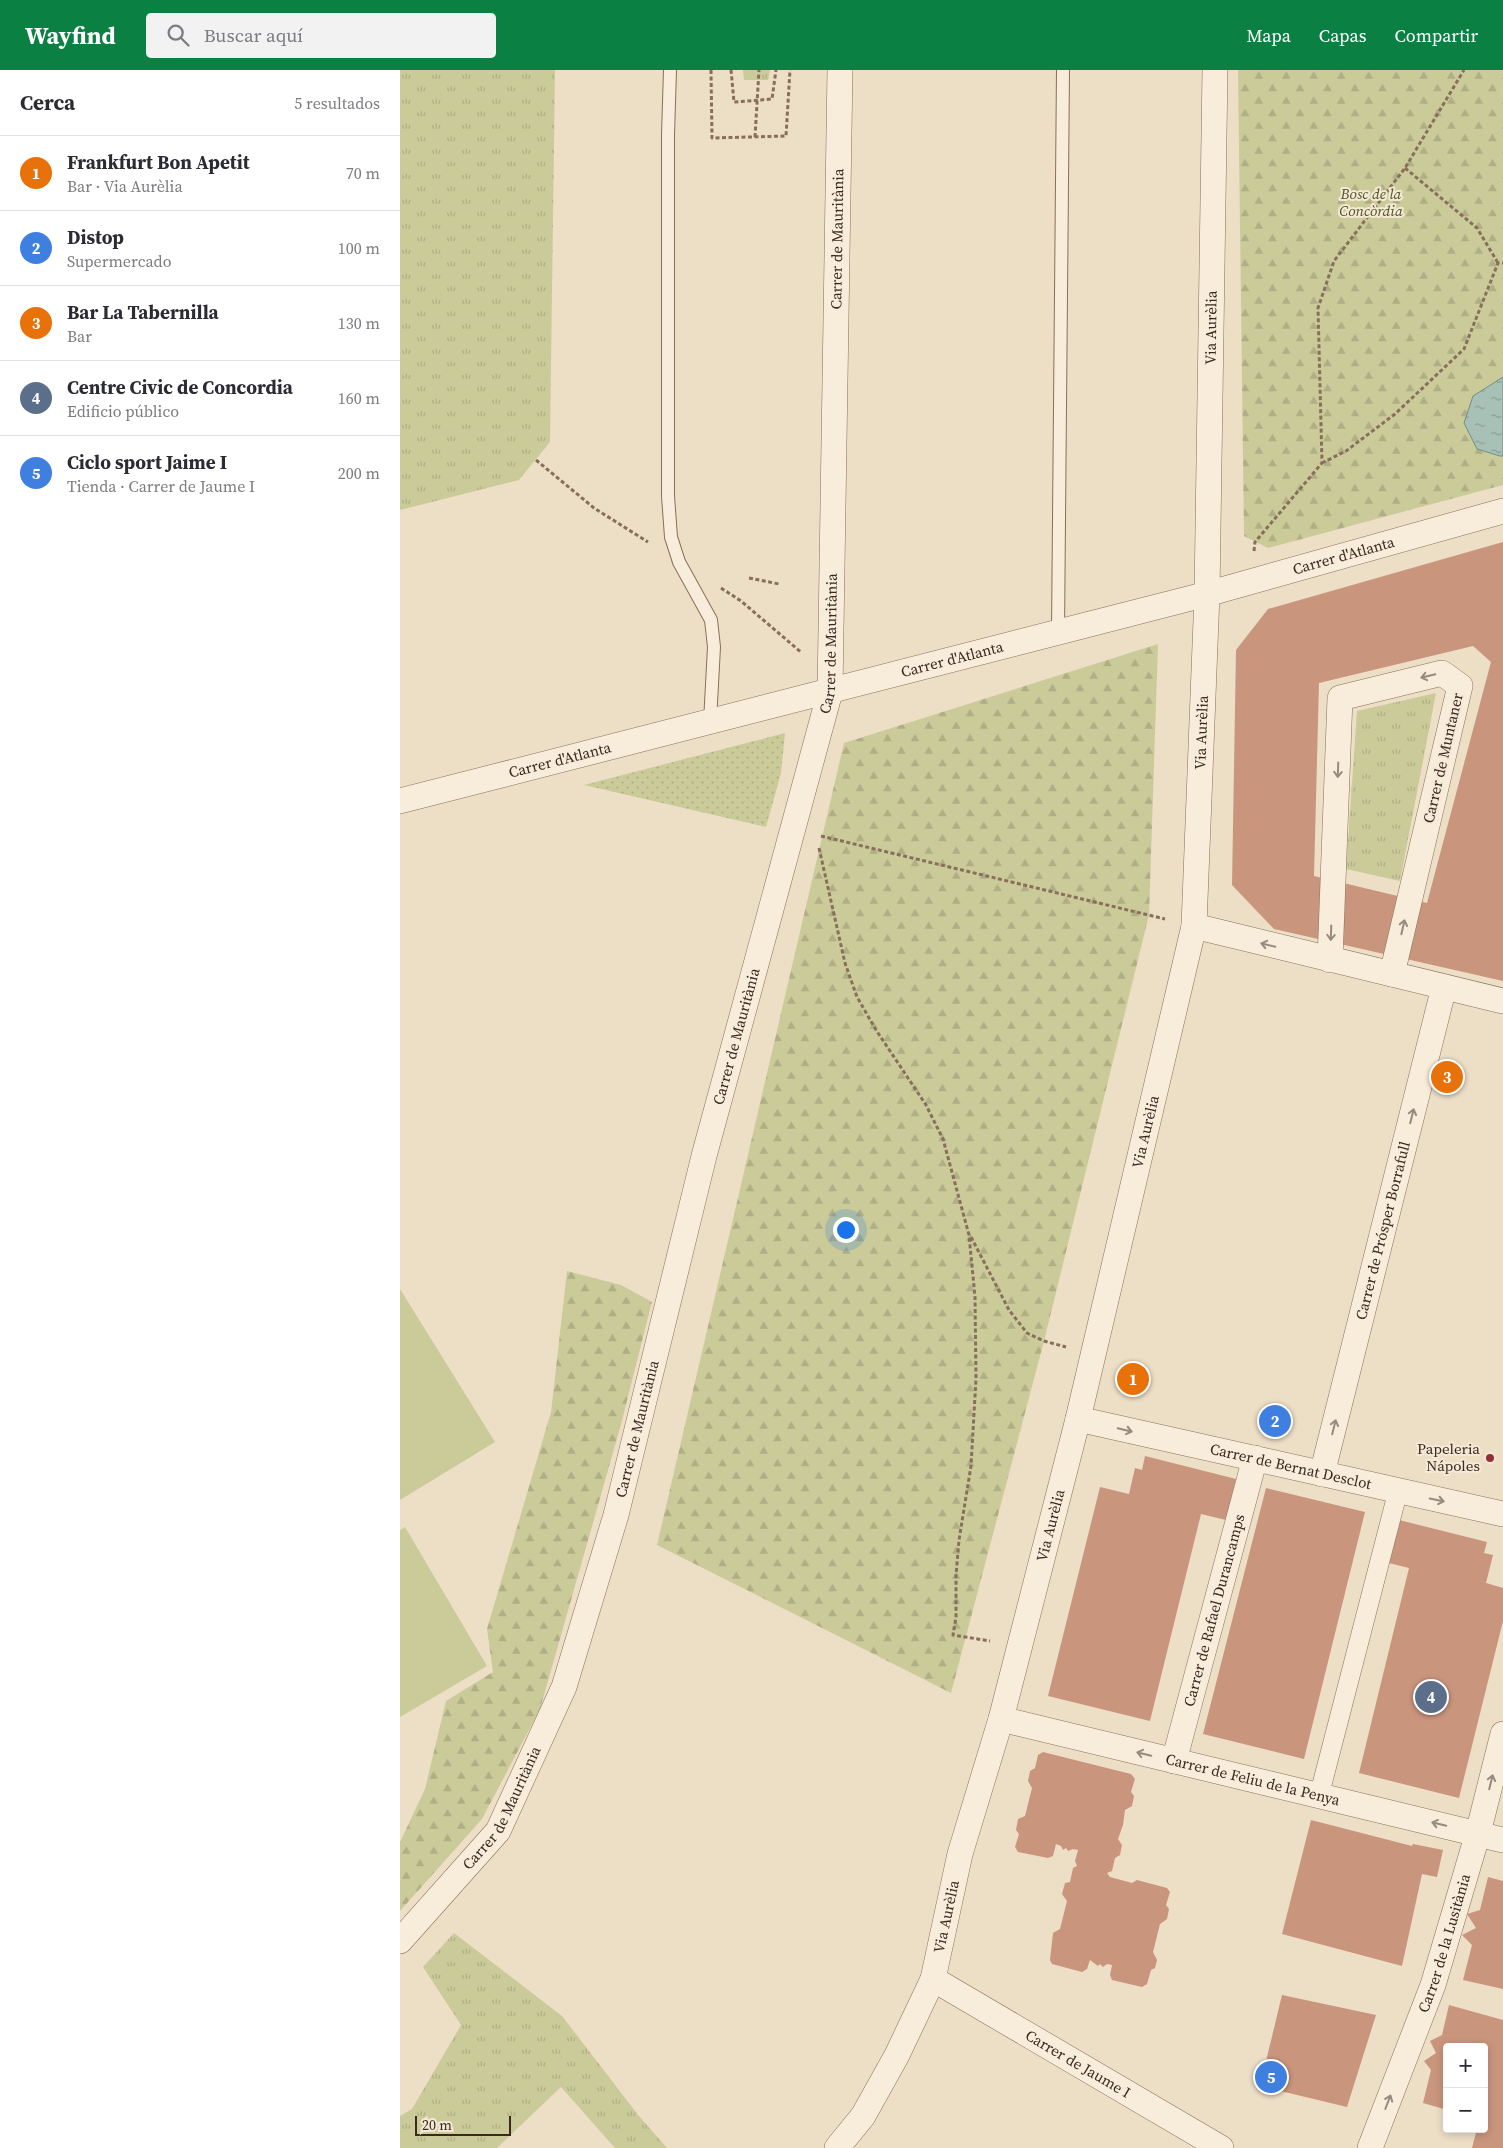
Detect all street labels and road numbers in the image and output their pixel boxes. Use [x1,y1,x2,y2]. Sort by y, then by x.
street label: Carrer de Mauritània [825,168,848,310]
street label: Via Aurèlia [1200,290,1222,365]
street label: Carrer d'Atlanta [1290,531,1397,579]
street label: Carrer de Mauritània [814,573,842,716]
street label: Carrer d'Atlanta [899,636,1006,682]
street label: Carrer de Muntaner [1417,690,1468,825]
street label: Via Aurèlia [1189,695,1213,770]
street label: Carrer d'Atlanta [506,736,613,783]
street label: Carrer de Mauritània [707,965,765,1107]
street label: Via Aurèlia [1126,1093,1164,1170]
street label: Carrer de Prósper Borrafull [1350,1138,1415,1322]
street label: Carrer de Mauritània [610,1358,664,1500]
street label: Carrer de Bernat Desclot [1208,1438,1374,1494]
street label: Via Aurèlia [1031,1486,1070,1564]
street label: Carrer de Rafael Durancamps [1178,1512,1250,1709]
street label: Carrer de Mauritània [457,1742,546,1874]
street label: Carrer de Feliu de la Penya [1164,1748,1343,1810]
street label: Carrer de la Lusitània [1412,1871,1475,2016]
street label: Via Aurèlia [928,1878,964,1955]
street label: Carrer de Jaume I [1022,2025,1135,2103]

